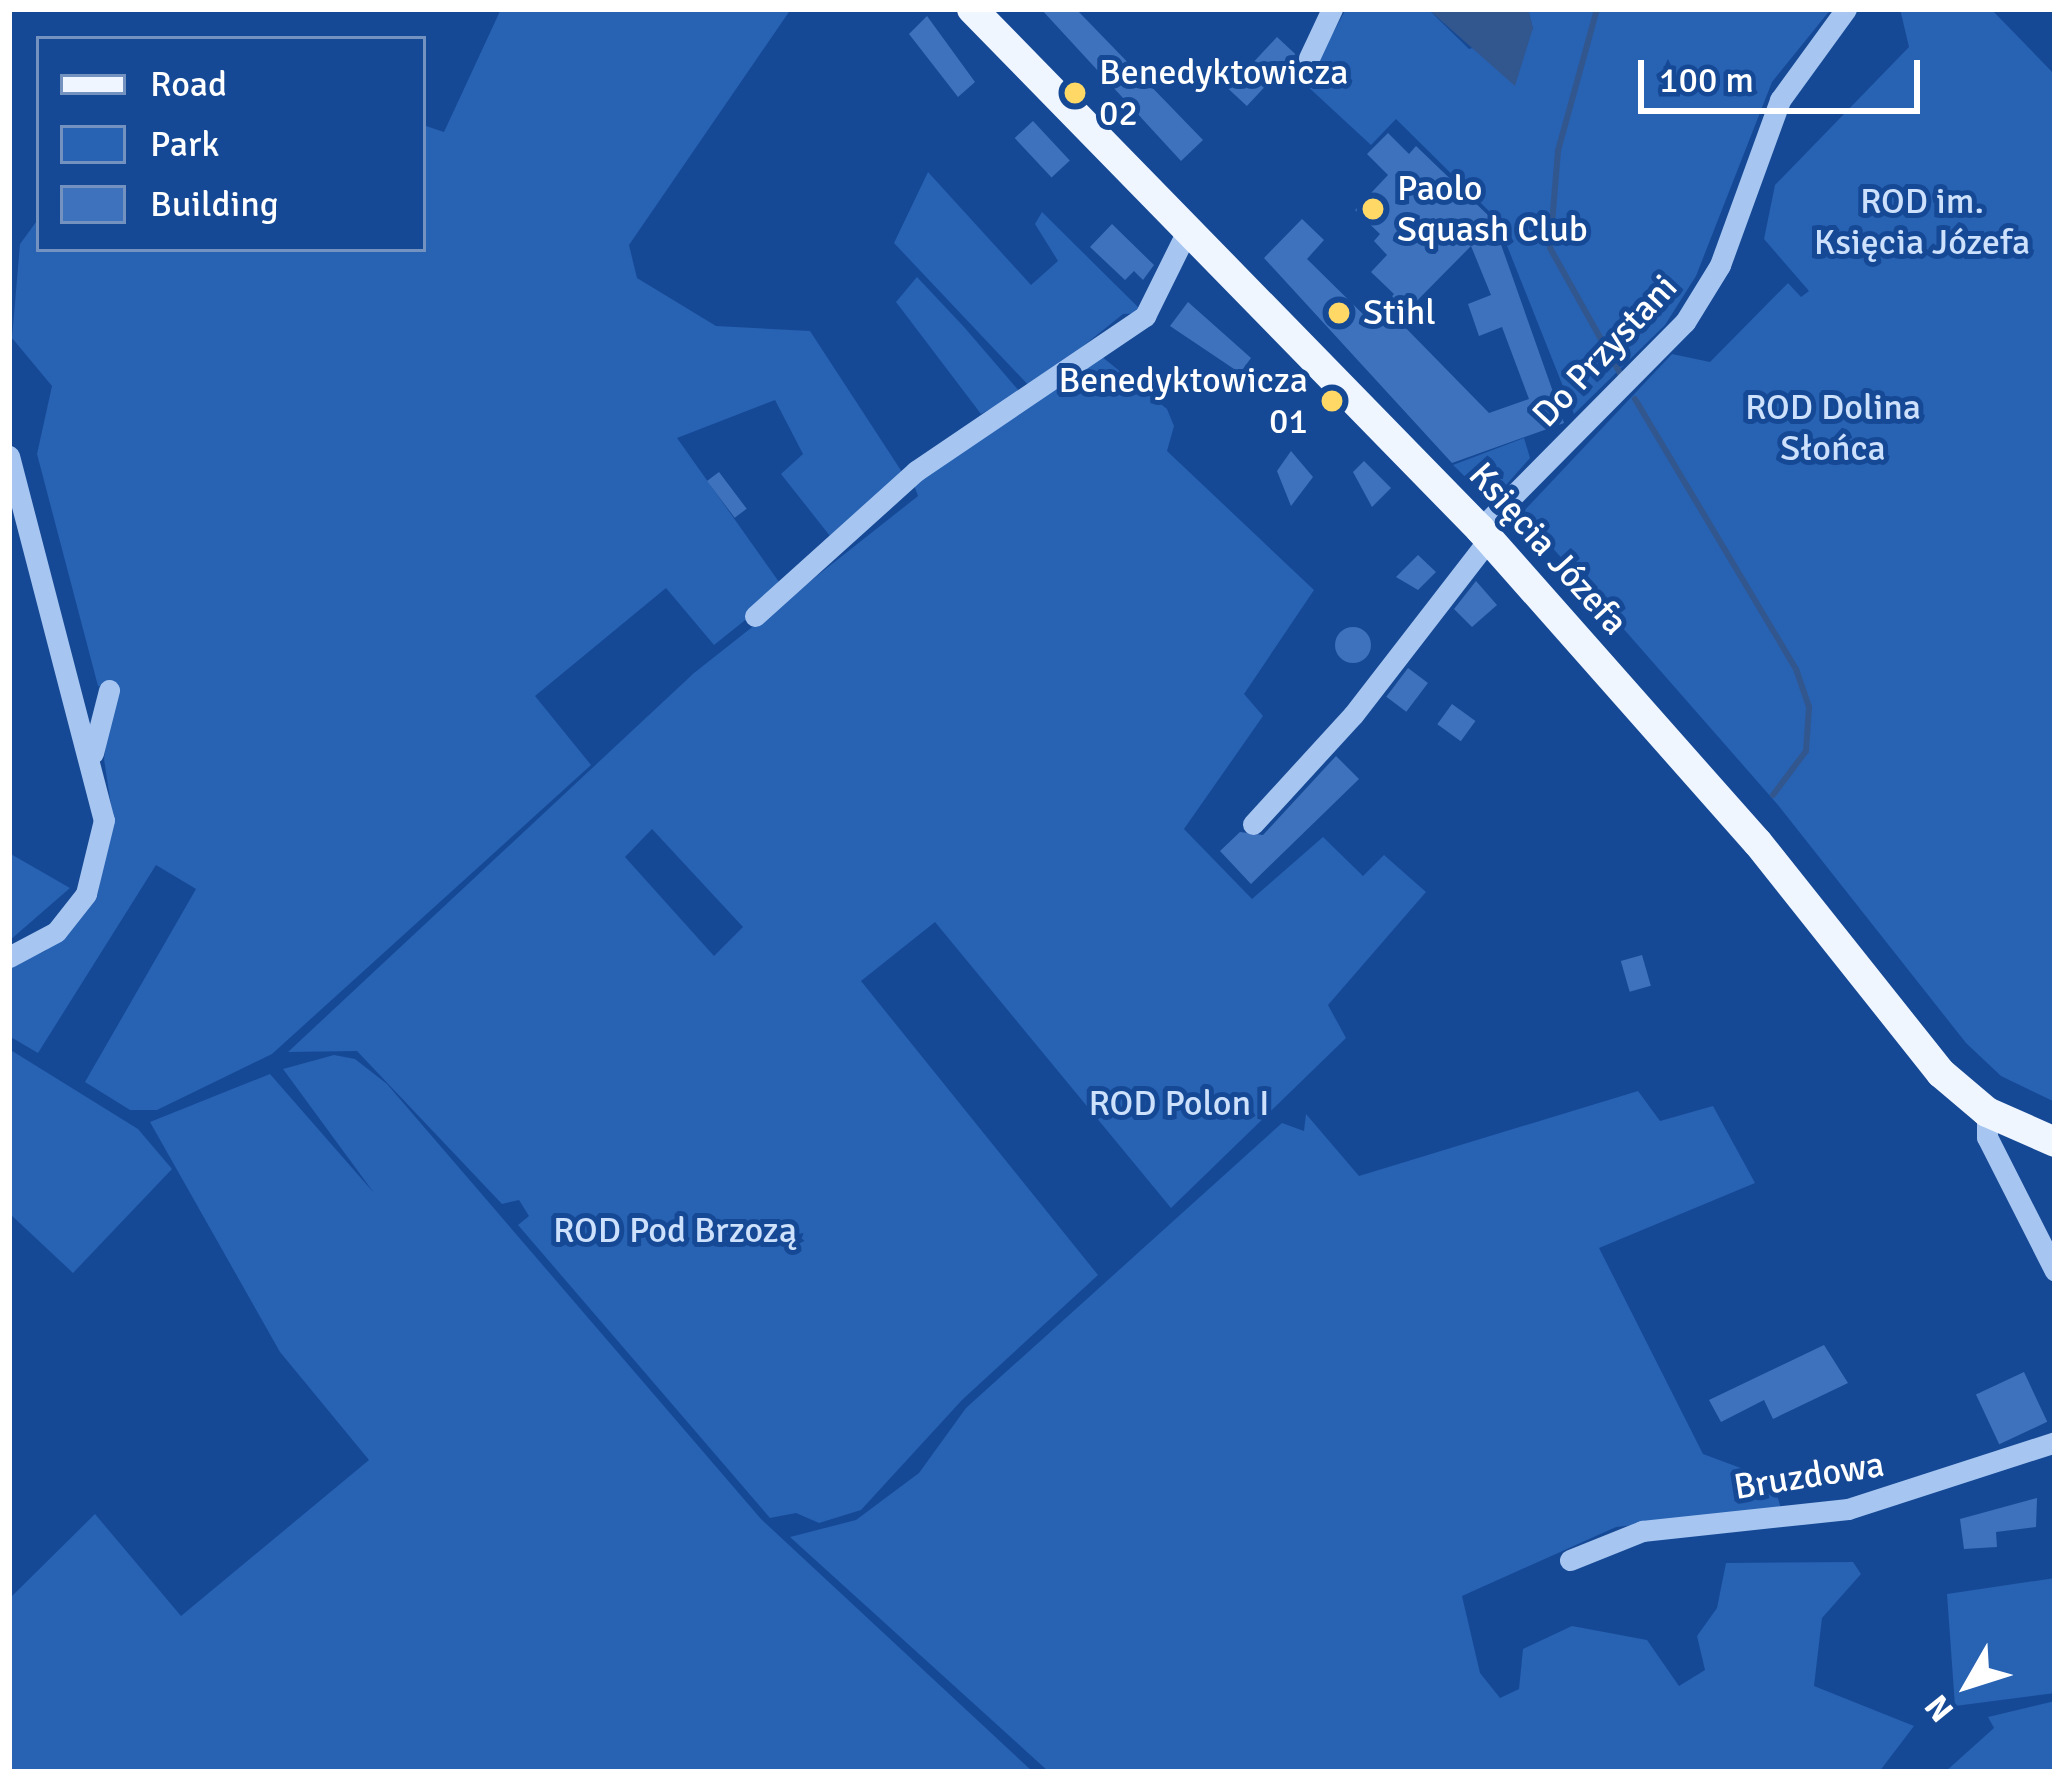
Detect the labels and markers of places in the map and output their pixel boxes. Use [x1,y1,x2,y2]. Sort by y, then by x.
place label: Benedyktowicza 02 [1099,50,1349,135]
marker: Benedyktowicza 02 [1062,80,1088,106]
place label: Paolo Squash Club [1397,166,1588,251]
marker: Paolo Squash Club [1360,196,1386,222]
place label: Stihl [1363,291,1436,335]
marker: Stihl [1326,300,1352,326]
place label: Benedyktowicza 01 [1058,358,1308,443]
marker: Benedyktowicza 01 [1319,388,1345,414]

